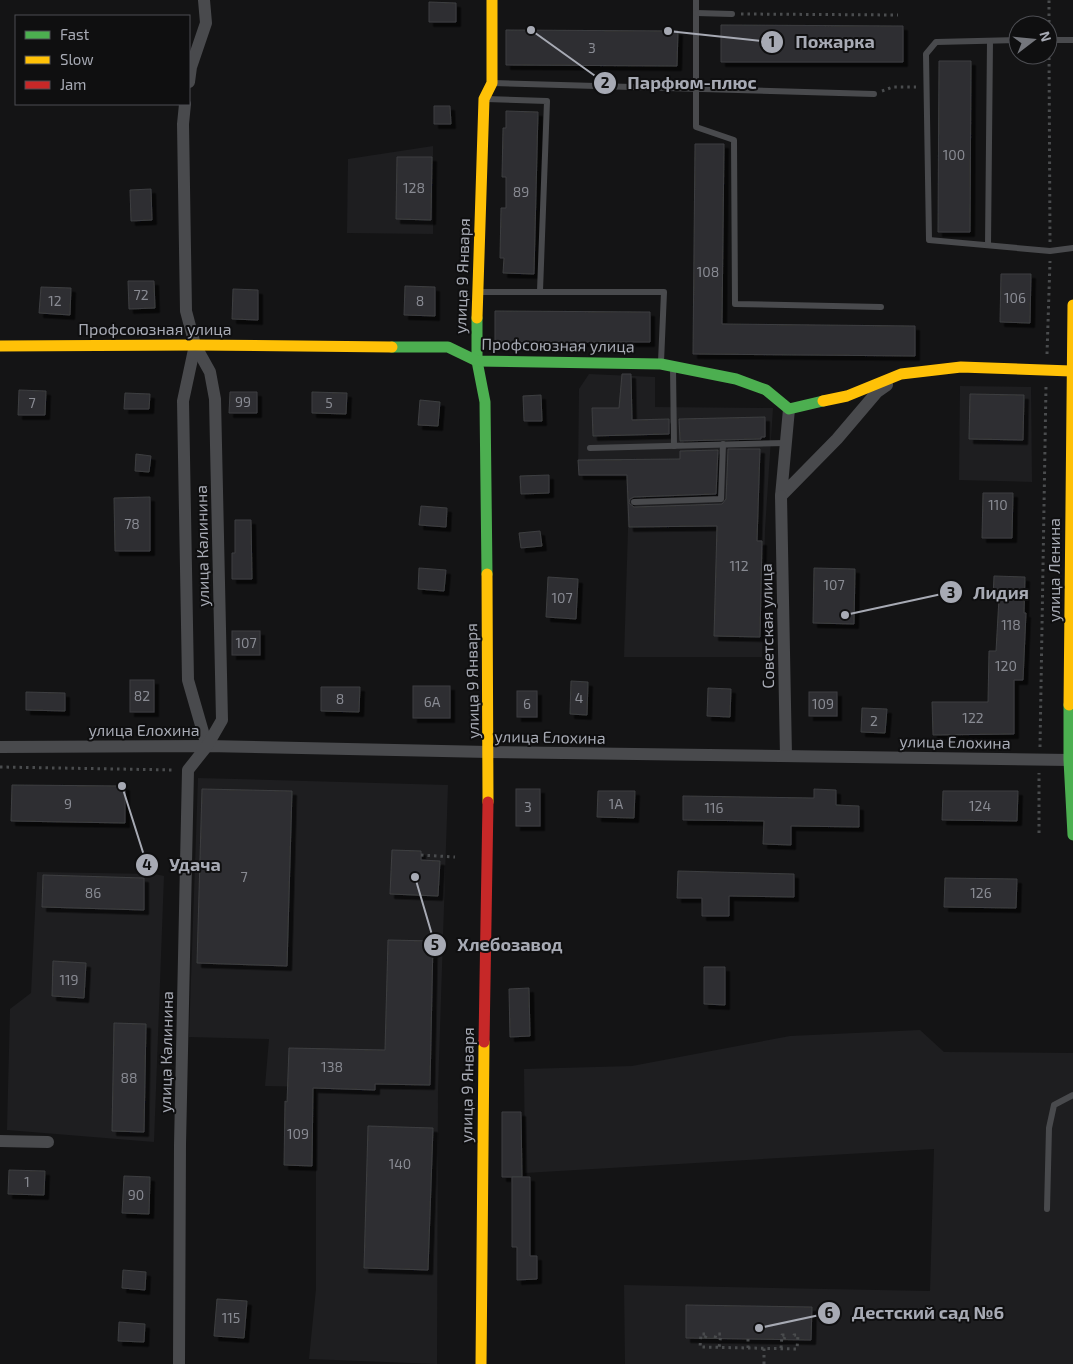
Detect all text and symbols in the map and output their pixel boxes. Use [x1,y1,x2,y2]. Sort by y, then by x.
legend [15,15,190,105]
north arrow [1008,15,1058,65]
text: Fast [60,25,90,43]
callout: Пожарка [760,26,884,59]
text: N [1036,29,1056,43]
text: Пожарка [795,30,875,52]
text: 1 [769,32,775,50]
house number: 3 [588,39,596,56]
text: Slow [60,50,94,68]
callout: Парфюм-плюс [592,66,766,99]
text: Парфюм-плюс [627,71,757,93]
text: 2 [601,73,610,91]
text: Jam [60,75,86,93]
house number: 100 [943,146,965,163]
house number: 128 [403,179,425,196]
house number: 89 [513,183,529,200]
street label: улица 9 Января [450,218,474,334]
house number: 108 [697,263,719,280]
house number: 72 [133,286,149,303]
house number: 106 [1004,289,1026,306]
house number: 12 [48,292,62,309]
house number: 8 [416,292,424,309]
street label: Профсоюзная улица [78,319,232,339]
street label: Профсоюзная улица [481,334,635,356]
house number: 99 [235,393,251,410]
house number: 7 [28,394,36,411]
house number: 5 [325,394,333,411]
street label: улица Калинина [191,485,213,607]
house number: 110 [988,496,1008,513]
house number: 78 [124,515,140,532]
street label: улица Ленина [1044,518,1064,622]
house number: 112 [729,557,749,574]
street label: Советская улица [756,563,778,689]
house number: 107 [823,576,845,593]
callout: Лидия [939,576,1039,609]
text: Лидия [973,581,1029,603]
text: 3 [947,583,955,601]
house number: 107 [551,589,573,606]
house number: 118 [1001,616,1021,633]
street label: улица 9 Января [461,623,483,739]
house number: 107 [235,634,257,651]
house number: 120 [995,657,1017,674]
house number: 82 [134,687,150,704]
house number: 4 [575,689,583,706]
house number: 8 [336,690,344,707]
house number: 6А [424,693,441,710]
house number: 6 [523,695,531,712]
house number: 109 [812,695,834,712]
house number: 122 [962,709,984,726]
house number: 2 [870,712,878,729]
street label: улица Елохина [88,720,200,740]
street label: улица Елохина [494,726,606,748]
street label: улица Елохина [899,731,1011,753]
house number: 9 [64,795,72,812]
house number: 1А [609,795,623,812]
house number: 124 [969,797,991,814]
house number: 3 [524,798,532,815]
house number: 116 [704,799,724,816]
callout: Удача [134,848,231,881]
text: Удача [169,853,221,875]
text: 4 [142,855,152,873]
house number: 7 [240,868,248,885]
house number: 86 [85,884,101,901]
house number: 126 [970,884,992,901]
callout: Хлебозавод [423,928,573,961]
text: Хлебозавод [457,933,563,955]
text: 5 [431,935,439,953]
house number: 119 [59,971,79,988]
street label: улица Калинина [155,991,177,1113]
street label: улица 9 Января [456,1027,478,1143]
house number: 138 [321,1058,343,1075]
house number: 88 [121,1069,138,1086]
house number: 109 [287,1125,309,1142]
house number: 140 [389,1155,411,1172]
house number: 1 [24,1173,30,1190]
house number: 90 [128,1186,144,1203]
callout: Дестский сад №6 [817,1296,1014,1329]
text: Дестский сад №6 [852,1301,1004,1323]
text: 6 [825,1303,834,1321]
house number: 115 [222,1309,240,1326]

